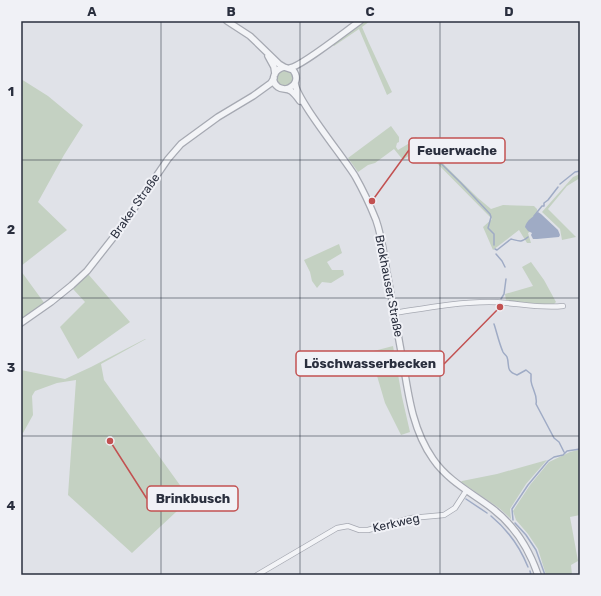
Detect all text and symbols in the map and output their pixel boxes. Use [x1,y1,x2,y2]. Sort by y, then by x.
text: A [87,4,97,19]
text: B [226,4,236,19]
text: C [365,4,375,19]
text: D [504,4,514,19]
text: 1 [8,84,14,99]
callout: Feuerwache [409,138,505,163]
text: Feuerwache [417,143,497,158]
street label: Braker Straße [107,171,163,241]
text: 2 [7,222,15,237]
street label: Brokhauser Straße [372,234,406,339]
callout: Löschwasserbecken [296,351,444,376]
text: Löschwasserbecken [304,356,436,371]
text: 3 [7,360,16,375]
callout: Brinkbusch [147,486,238,511]
text: Brinkbusch [156,491,230,506]
text: 4 [7,498,16,513]
street label: Kerkweg [371,511,421,535]

